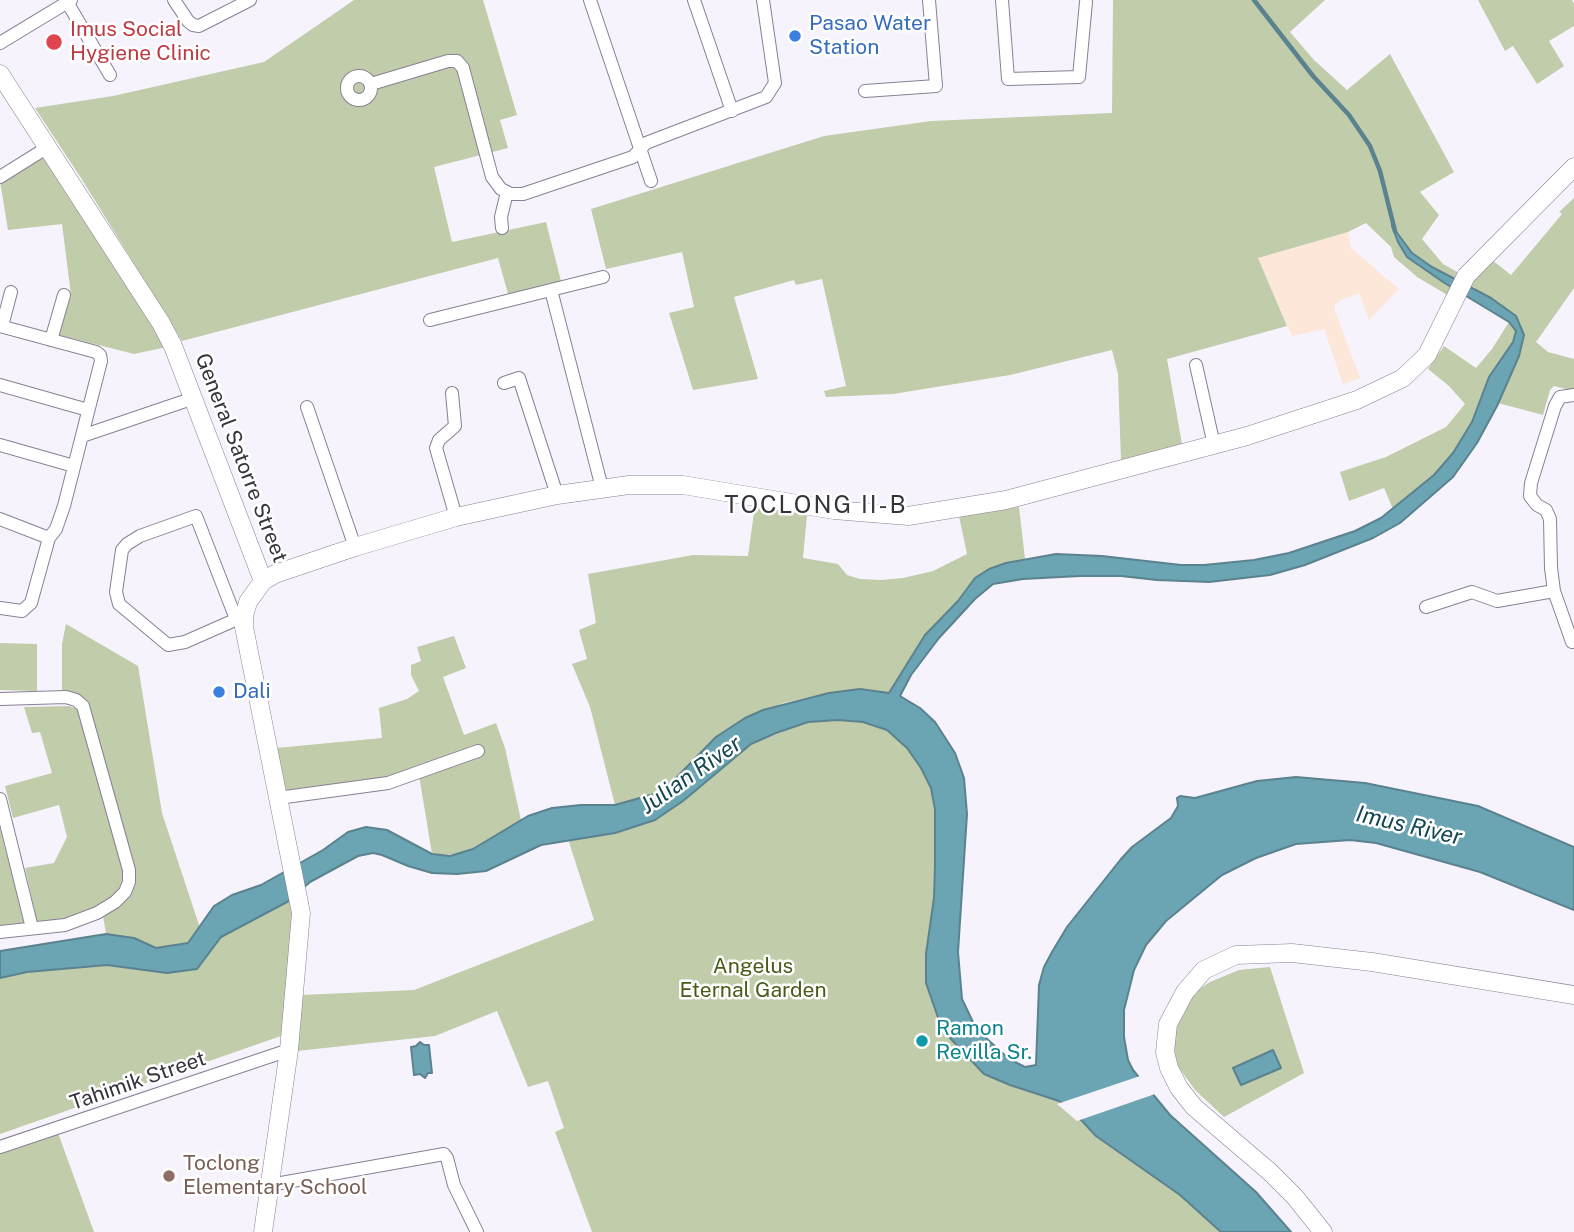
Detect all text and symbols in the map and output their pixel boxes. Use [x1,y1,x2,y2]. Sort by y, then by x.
place label: Pasao Water Station [809,11,931,61]
place label: Imus Social Hygiene Clinic [70,17,211,67]
marker: Pasao Water Station [787,28,803,44]
marker: Imus Social Hygiene Clinic [44,32,64,52]
street label: General Satorre Street [190,350,292,566]
district label: TOCLONG II-B [726,492,906,520]
place label: Dali [233,679,271,705]
marker: Dali [211,684,227,700]
water label: Julian River [635,730,747,820]
water label: Imus River [1353,800,1465,852]
park label: Angelus Eternal Garden [679,954,827,1004]
place label: Ramon Revilla Sr. [936,1016,1032,1066]
marker: Ramon Revilla Sr. [914,1033,930,1049]
street label: Tahimik Street [67,1046,209,1116]
place label: Toclong Elementary School [183,1151,367,1201]
marker: Toclong Elementary School [161,1168,177,1184]

